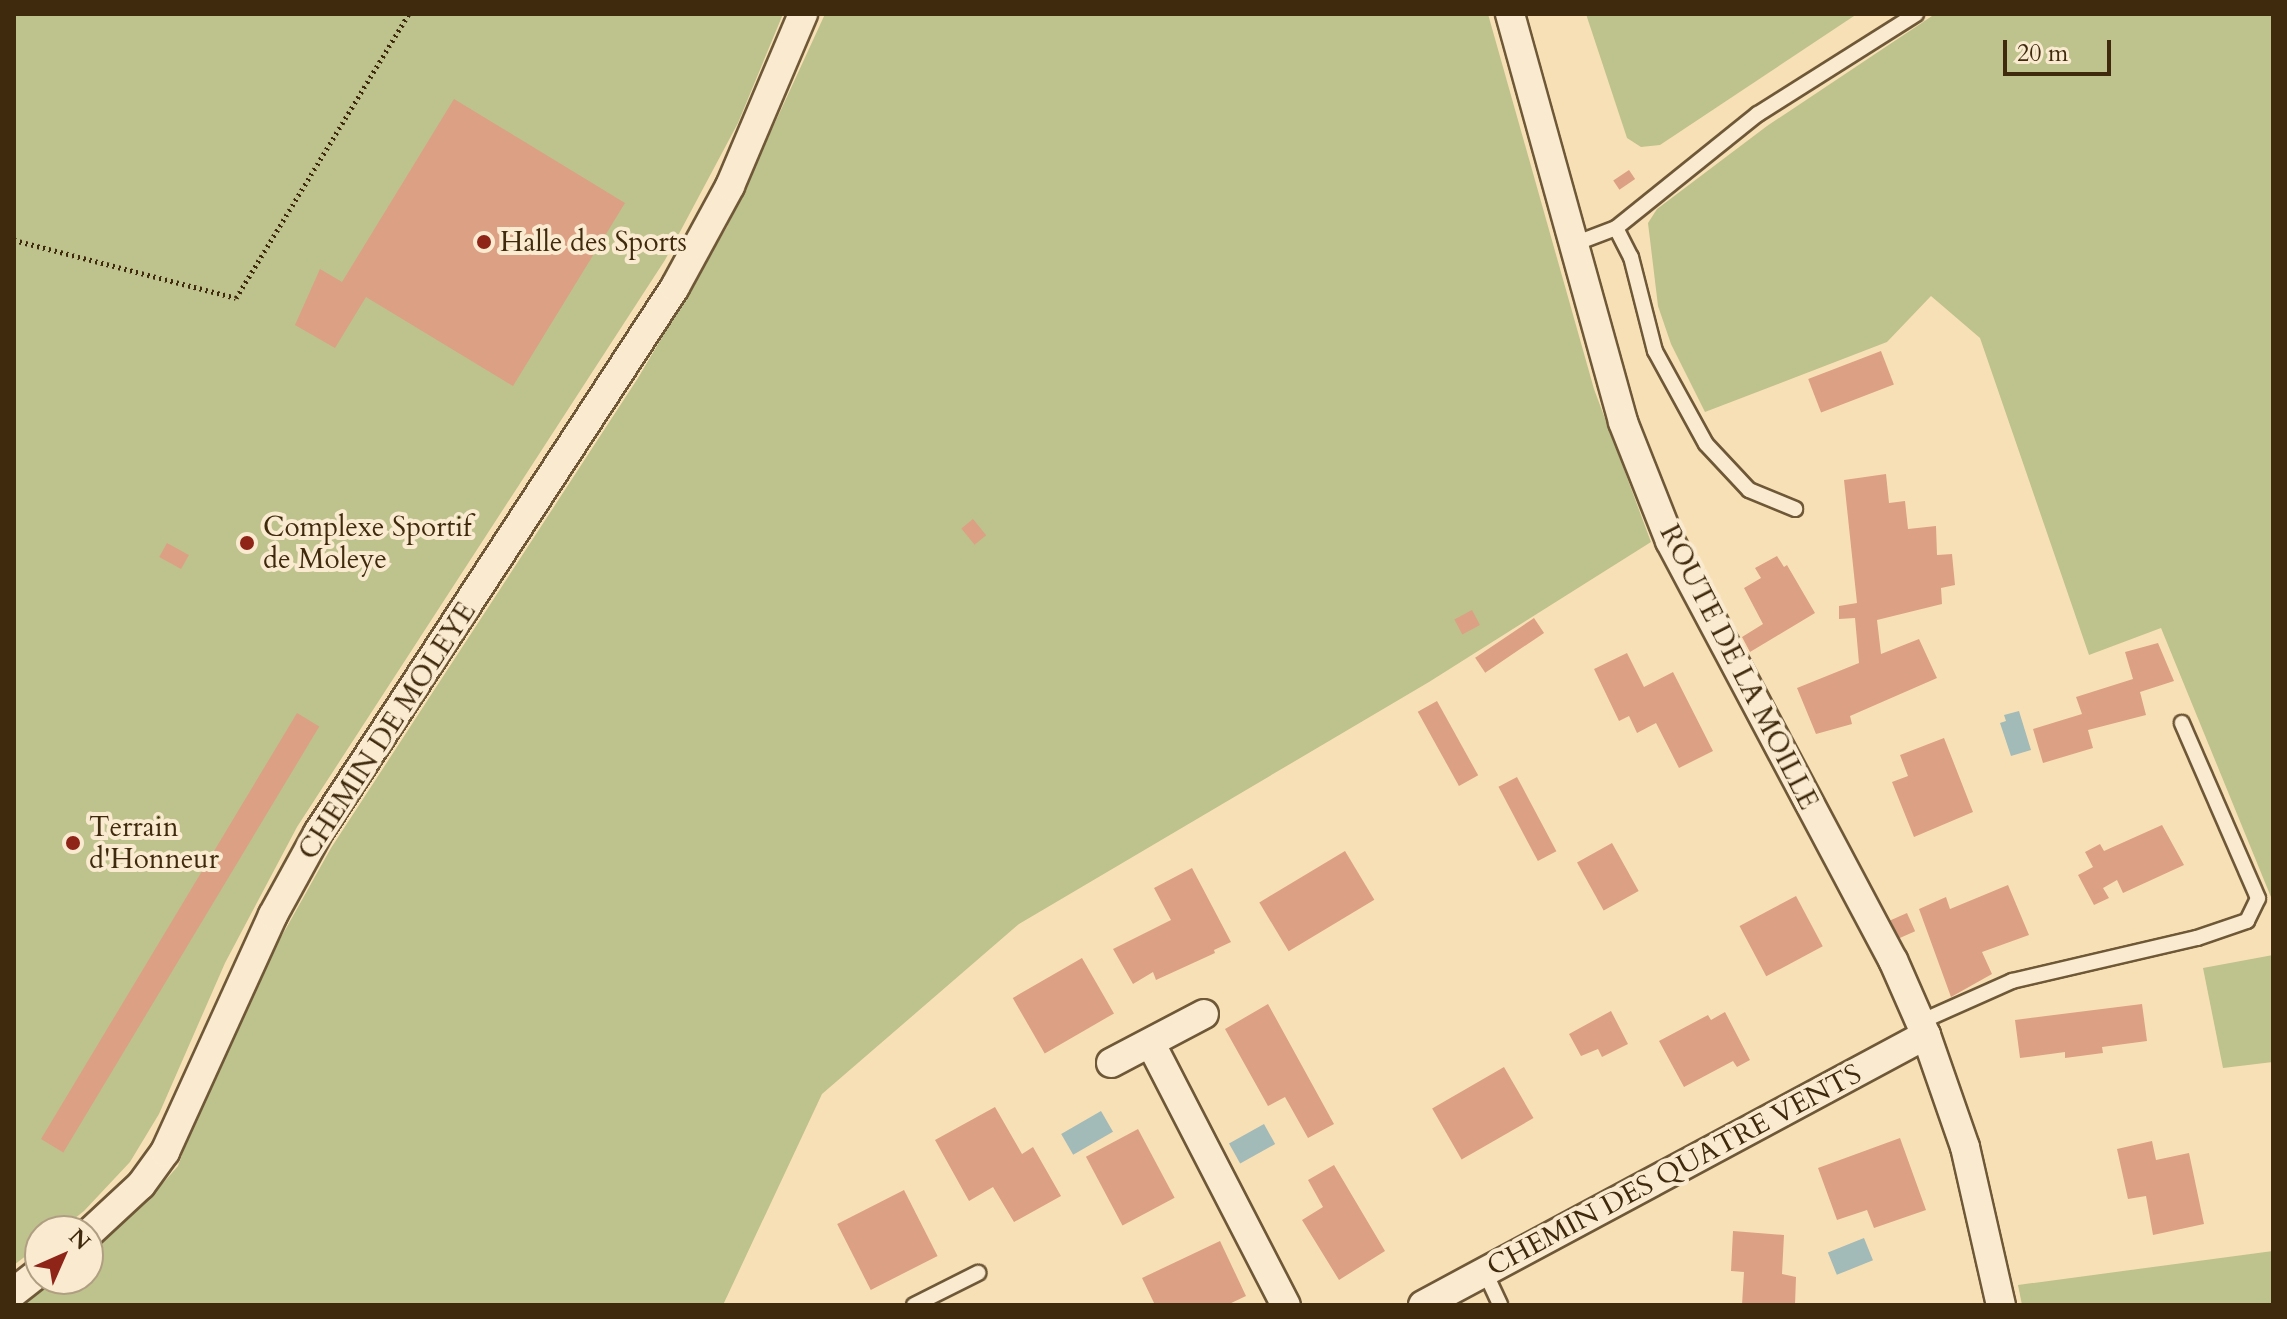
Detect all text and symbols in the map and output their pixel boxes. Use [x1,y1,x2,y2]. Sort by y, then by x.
scale bar [2007,24,2115,74]
text: 20 m [2017,37,2068,70]
place label: Halle des Sports [500,225,687,259]
marker: Halle des Sports [475,233,493,251]
place label: Complexe Sportif de Moleye [263,510,472,576]
street label: ROUTE DE LA MOILLE [1653,519,1825,815]
marker: Complexe Sportif de Moleye [238,534,256,552]
street label: CHEMIN DE MOLEYE [291,596,483,866]
place label: Terrain d'Honneur [89,810,219,876]
marker: Terrain d'Honneur [64,834,82,852]
street label: CHEMIN DES QUATRE VENTS [1481,1057,1867,1283]
north arrow [24,1215,104,1295]
text: N [62,1222,97,1257]

